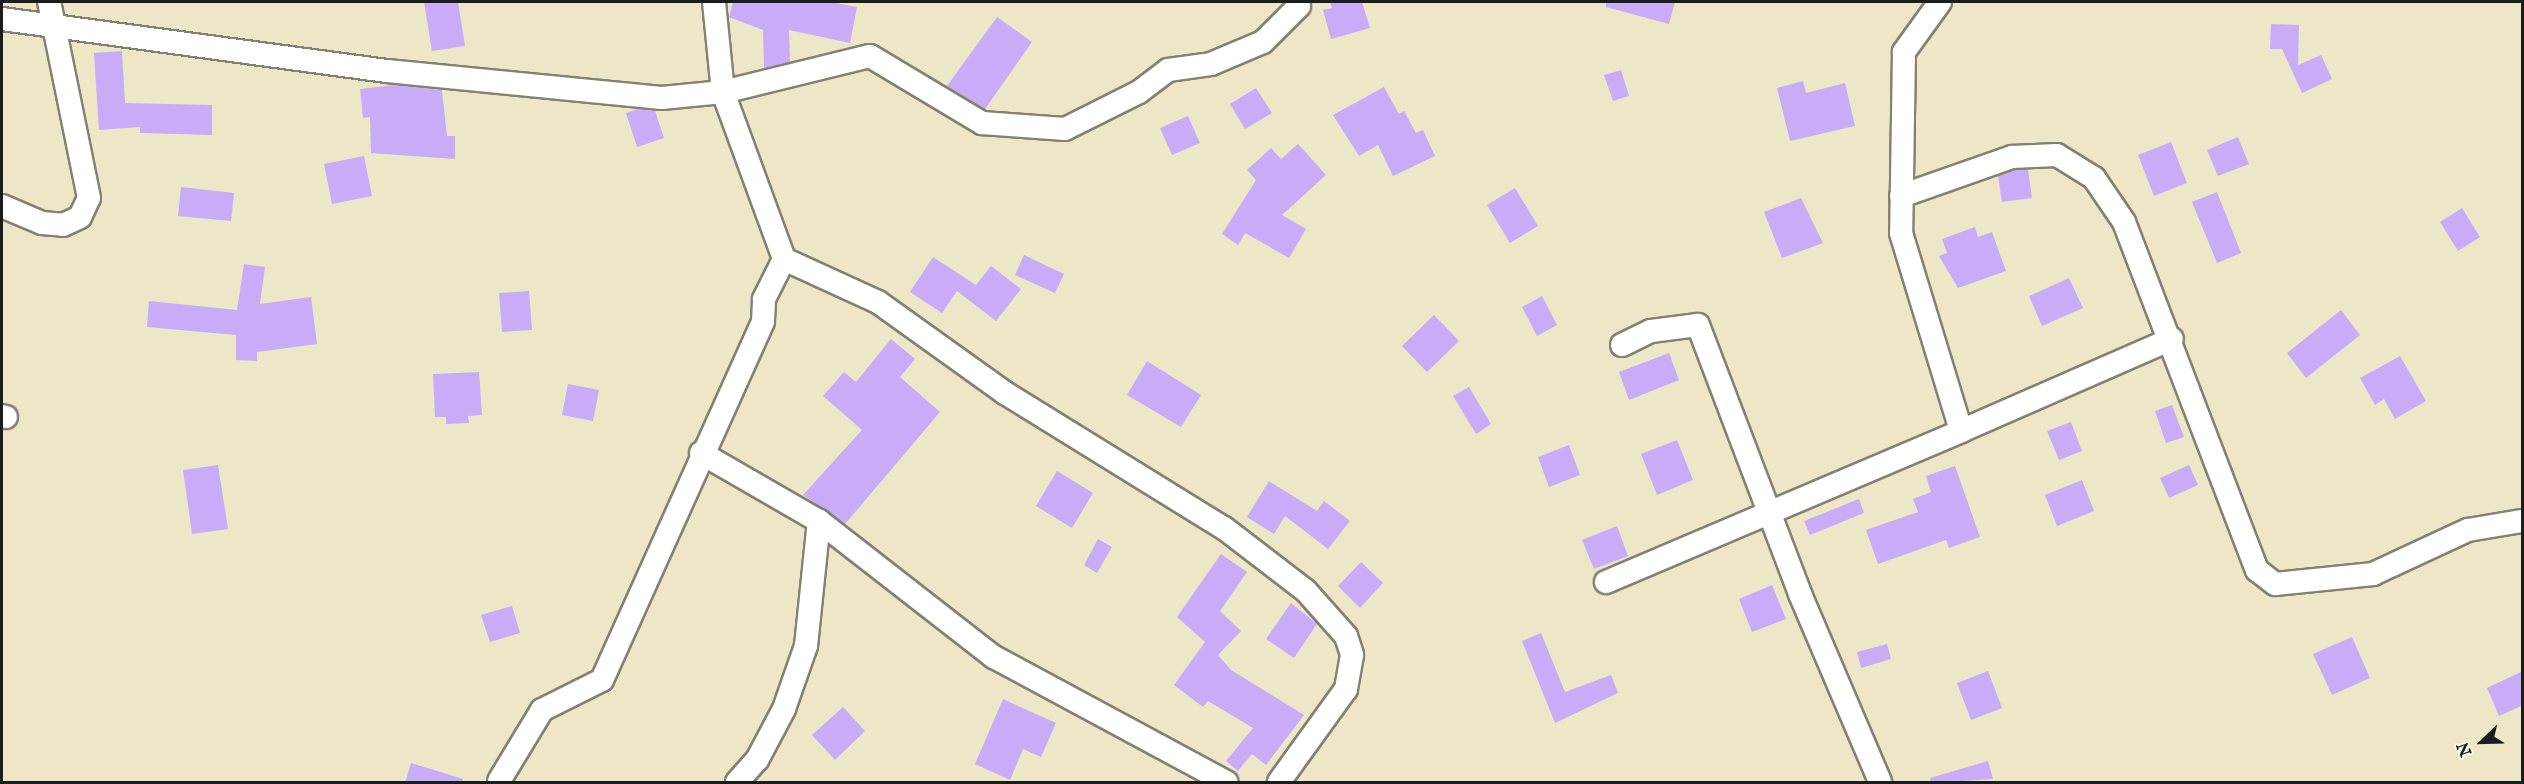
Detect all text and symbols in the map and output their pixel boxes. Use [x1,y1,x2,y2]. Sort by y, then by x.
north arrow [2452,712,2512,772]
text: N [2454,739,2477,759]

